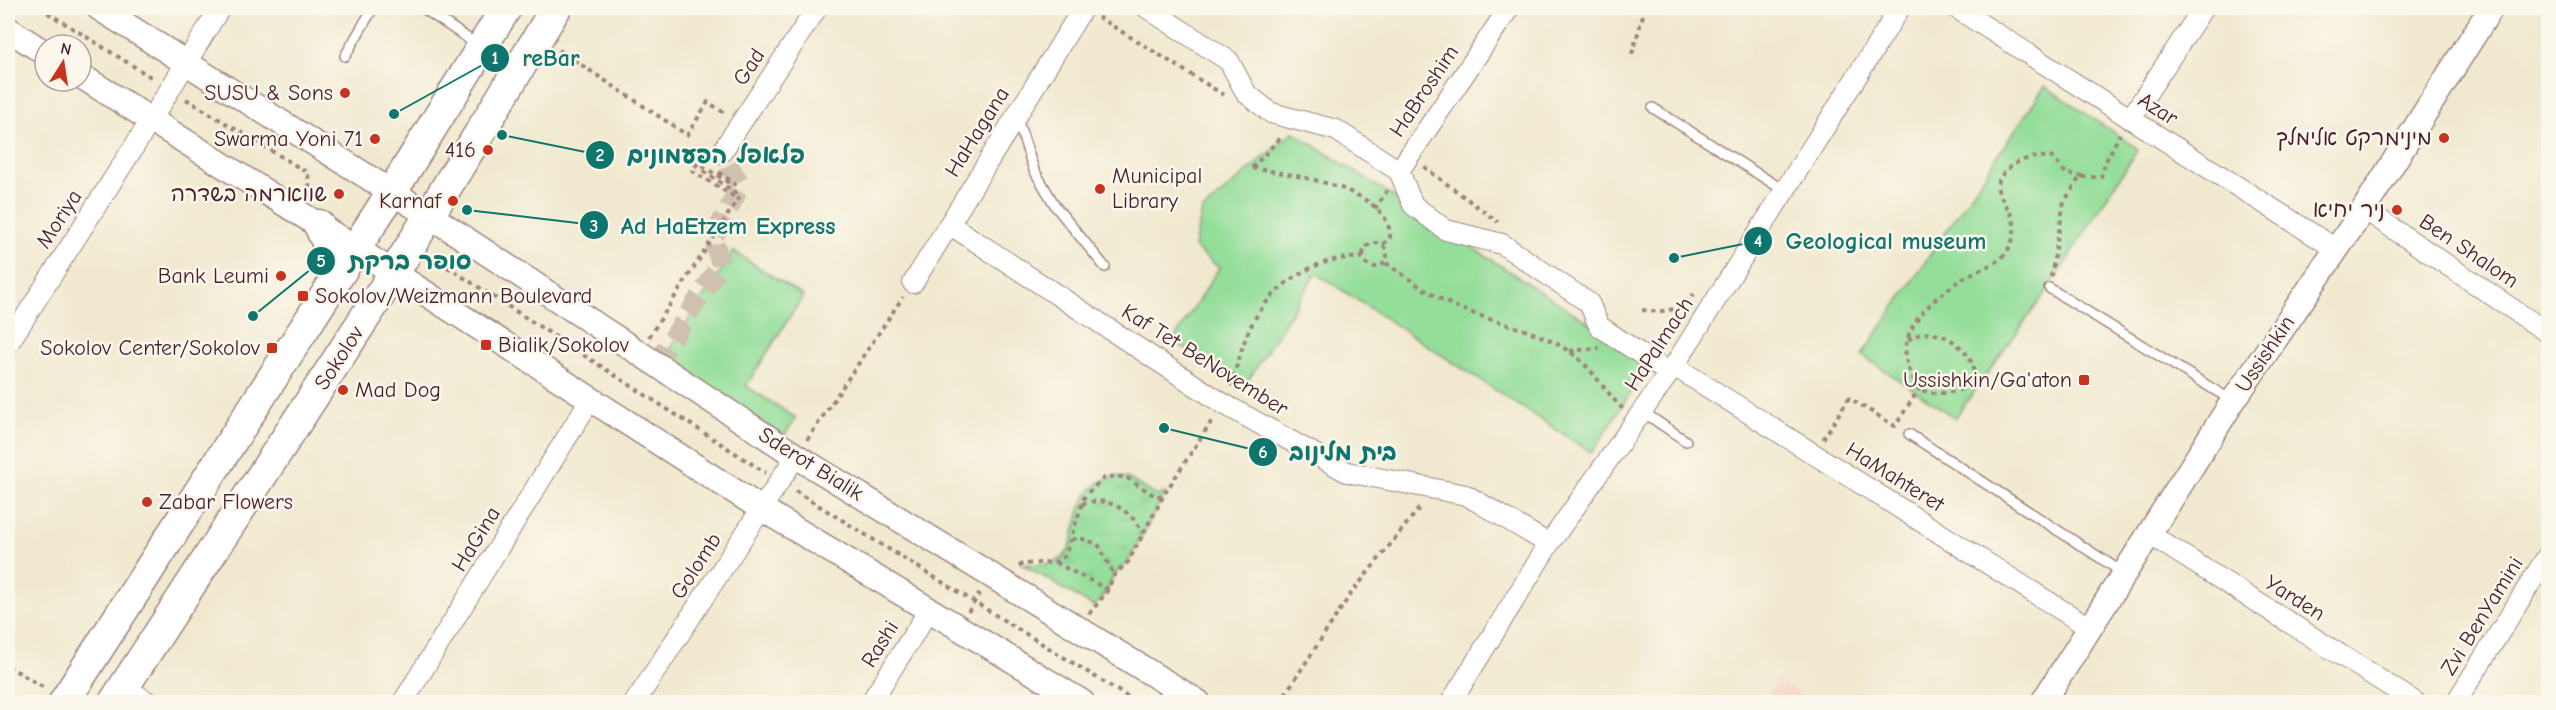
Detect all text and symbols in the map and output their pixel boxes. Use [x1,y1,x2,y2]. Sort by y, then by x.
north arrow [33,33,93,93]
callout: reBar [480,37,591,79]
text: N [59,39,73,59]
street label: HaBroshim [1384,40,1464,142]
text: reBar [522,44,580,72]
street label: Gad [728,44,770,90]
text: 1 [491,48,499,69]
place label: SUSU & Sons [204,80,333,106]
street label: HaHagana [939,82,1015,182]
marker: SUSU & Sons [338,86,352,100]
street label: Azar [2133,87,2183,131]
place label: מינימרקט אלימלך [2276,125,2432,151]
place label: Swarma Yoni 71 [214,126,363,152]
marker: מינימרקט אלימלך [2437,131,2451,145]
marker: Swarma Yoni 71 [368,132,382,146]
callout: פלאפל הפעמונים [585,134,817,176]
place label: 416 [445,137,476,163]
text: פלאפל הפעמונים [627,141,805,169]
marker: 416 [481,143,495,157]
text: 2 [596,145,605,166]
place label: Municipal Library [1112,163,1202,214]
place label: שווארמה בשדרה [171,181,327,207]
marker: Municipal Library [1093,182,1107,196]
street label: Moriya [30,185,88,253]
marker: שווארמה בשדרה [332,187,346,201]
place label: Karnaf [379,188,443,214]
marker: Karnaf [446,194,460,208]
place label: ניר יחיא [2313,197,2385,223]
marker: ניר יחיא [2390,203,2404,217]
callout: Ad HaEtzem Express [579,204,847,246]
street label: Ben Shalom [2414,208,2524,294]
text: Ad HaEtzem Express [621,212,835,240]
text: 3 [590,216,598,237]
callout: Geological museum [1743,220,1998,262]
text: Geological museum [1786,227,1986,255]
text: 4 [1754,231,1762,252]
callout: סופר ברקת [306,240,483,282]
text: סופר ברקת [346,247,472,275]
text: 5 [316,251,326,272]
place label: Bank Leumi [158,263,269,289]
marker: Bank Leumi [274,269,288,283]
place label: Sokolov/Weizmann Boulevard [315,283,592,309]
marker: Sokolov/Weizmann Boulevard [296,289,310,303]
street label: HaPalmach [1619,292,1699,396]
street label: Kaf Tet BeNovember [1117,298,1293,422]
street label: Ussishkin [2230,311,2300,397]
street label: Sokolov [309,320,370,395]
place label: Bialik/Sokolov [498,332,630,358]
place label: Sokolov Center/Sokolov [40,335,261,361]
marker: Bialik/Sokolov [479,338,493,352]
marker: Sokolov Center/Sokolov [265,341,279,355]
place label: Ussishkin/Ga'aton [1903,367,2072,393]
marker: Ussishkin/Ga'aton [2077,373,2091,387]
place label: Mad Dog [355,377,441,403]
marker: Mad Dog [336,383,350,397]
street label: Sderot Bialik [754,422,869,507]
callout: בית מלינוב [1248,431,1409,473]
street label: HaMahteret [1841,437,1950,518]
text: בית מלינוב [1288,438,1397,466]
text: 6 [1258,442,1268,463]
place label: Zabar Flowers [159,489,293,515]
marker: Zabar Flowers [140,495,154,509]
street label: HaGina [446,502,506,576]
street label: Golomb [665,528,727,604]
street label: Zvi BenYamini [2435,552,2529,680]
street label: Yarden [2260,569,2330,627]
street label: Rashi [856,616,904,672]

